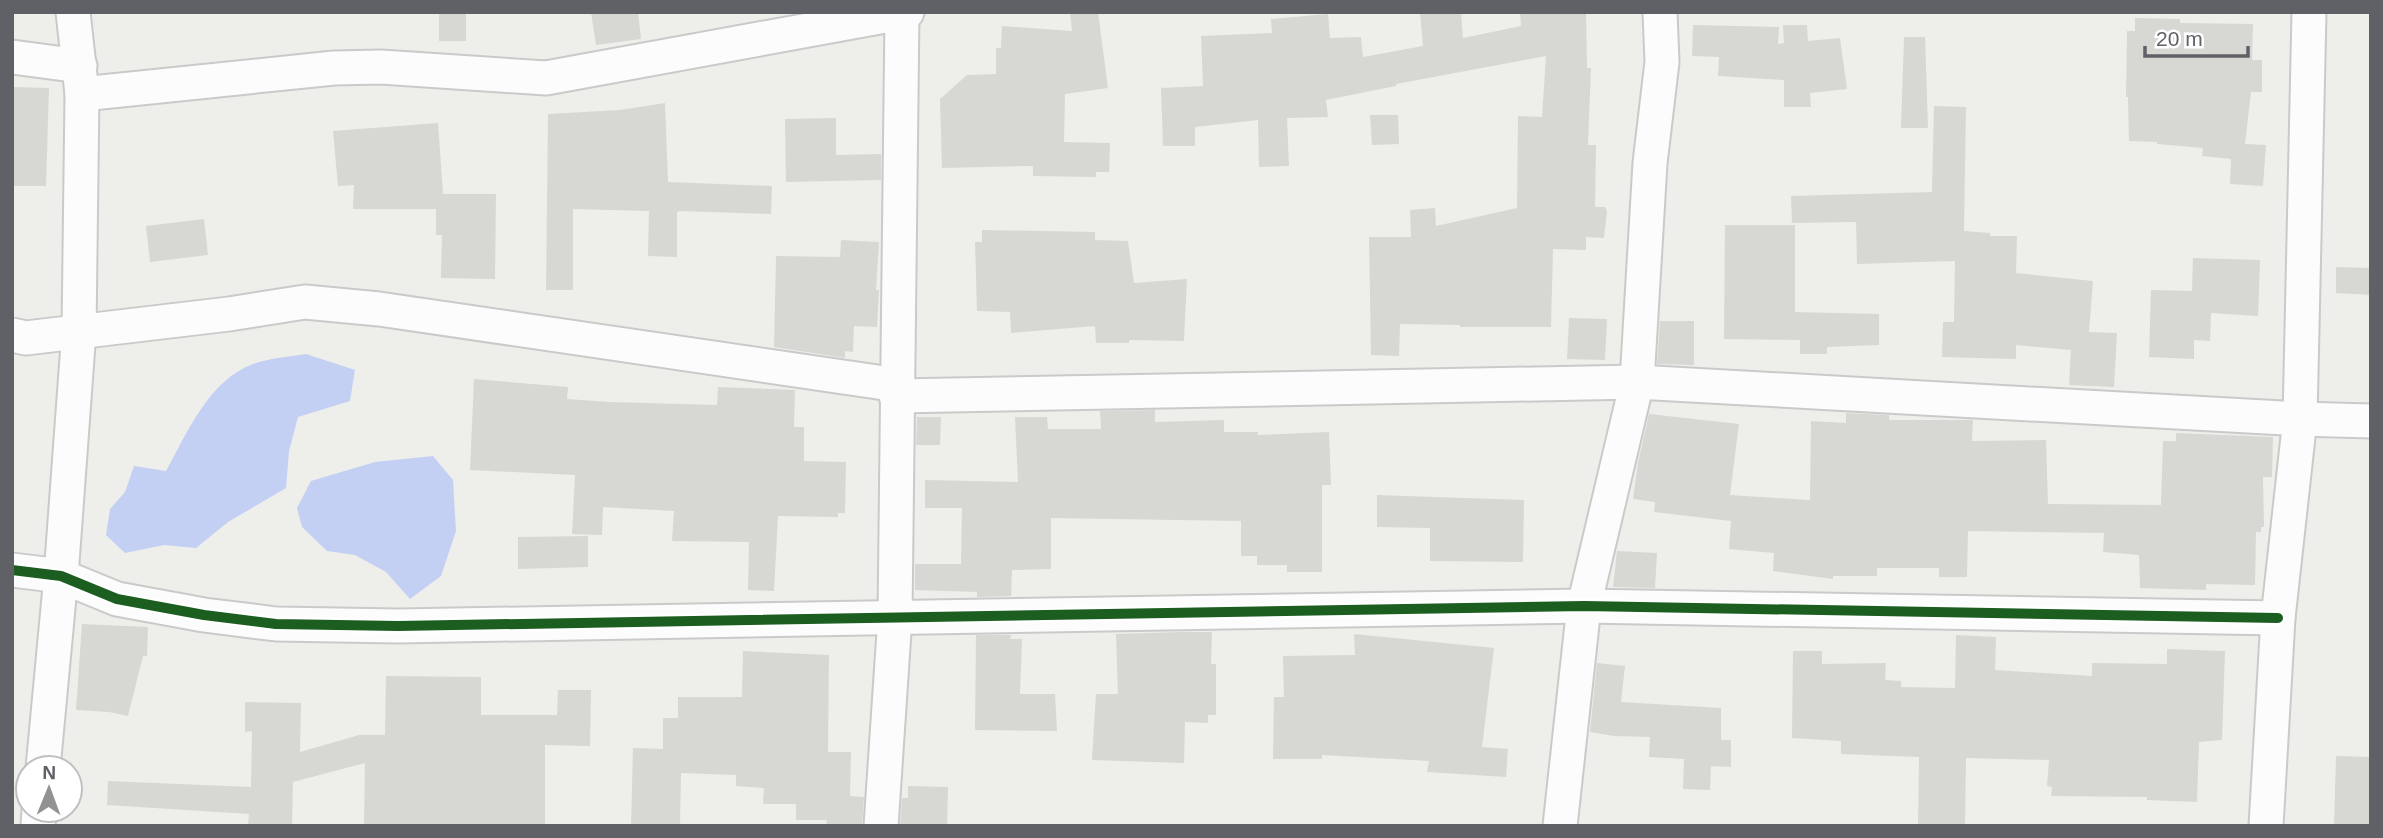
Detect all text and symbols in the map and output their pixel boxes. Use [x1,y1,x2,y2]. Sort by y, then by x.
scale bar [2145,14,2248,58]
text: 20 m [2156,27,2203,50]
north arrow [14,754,84,824]
text: N [42,762,56,783]

